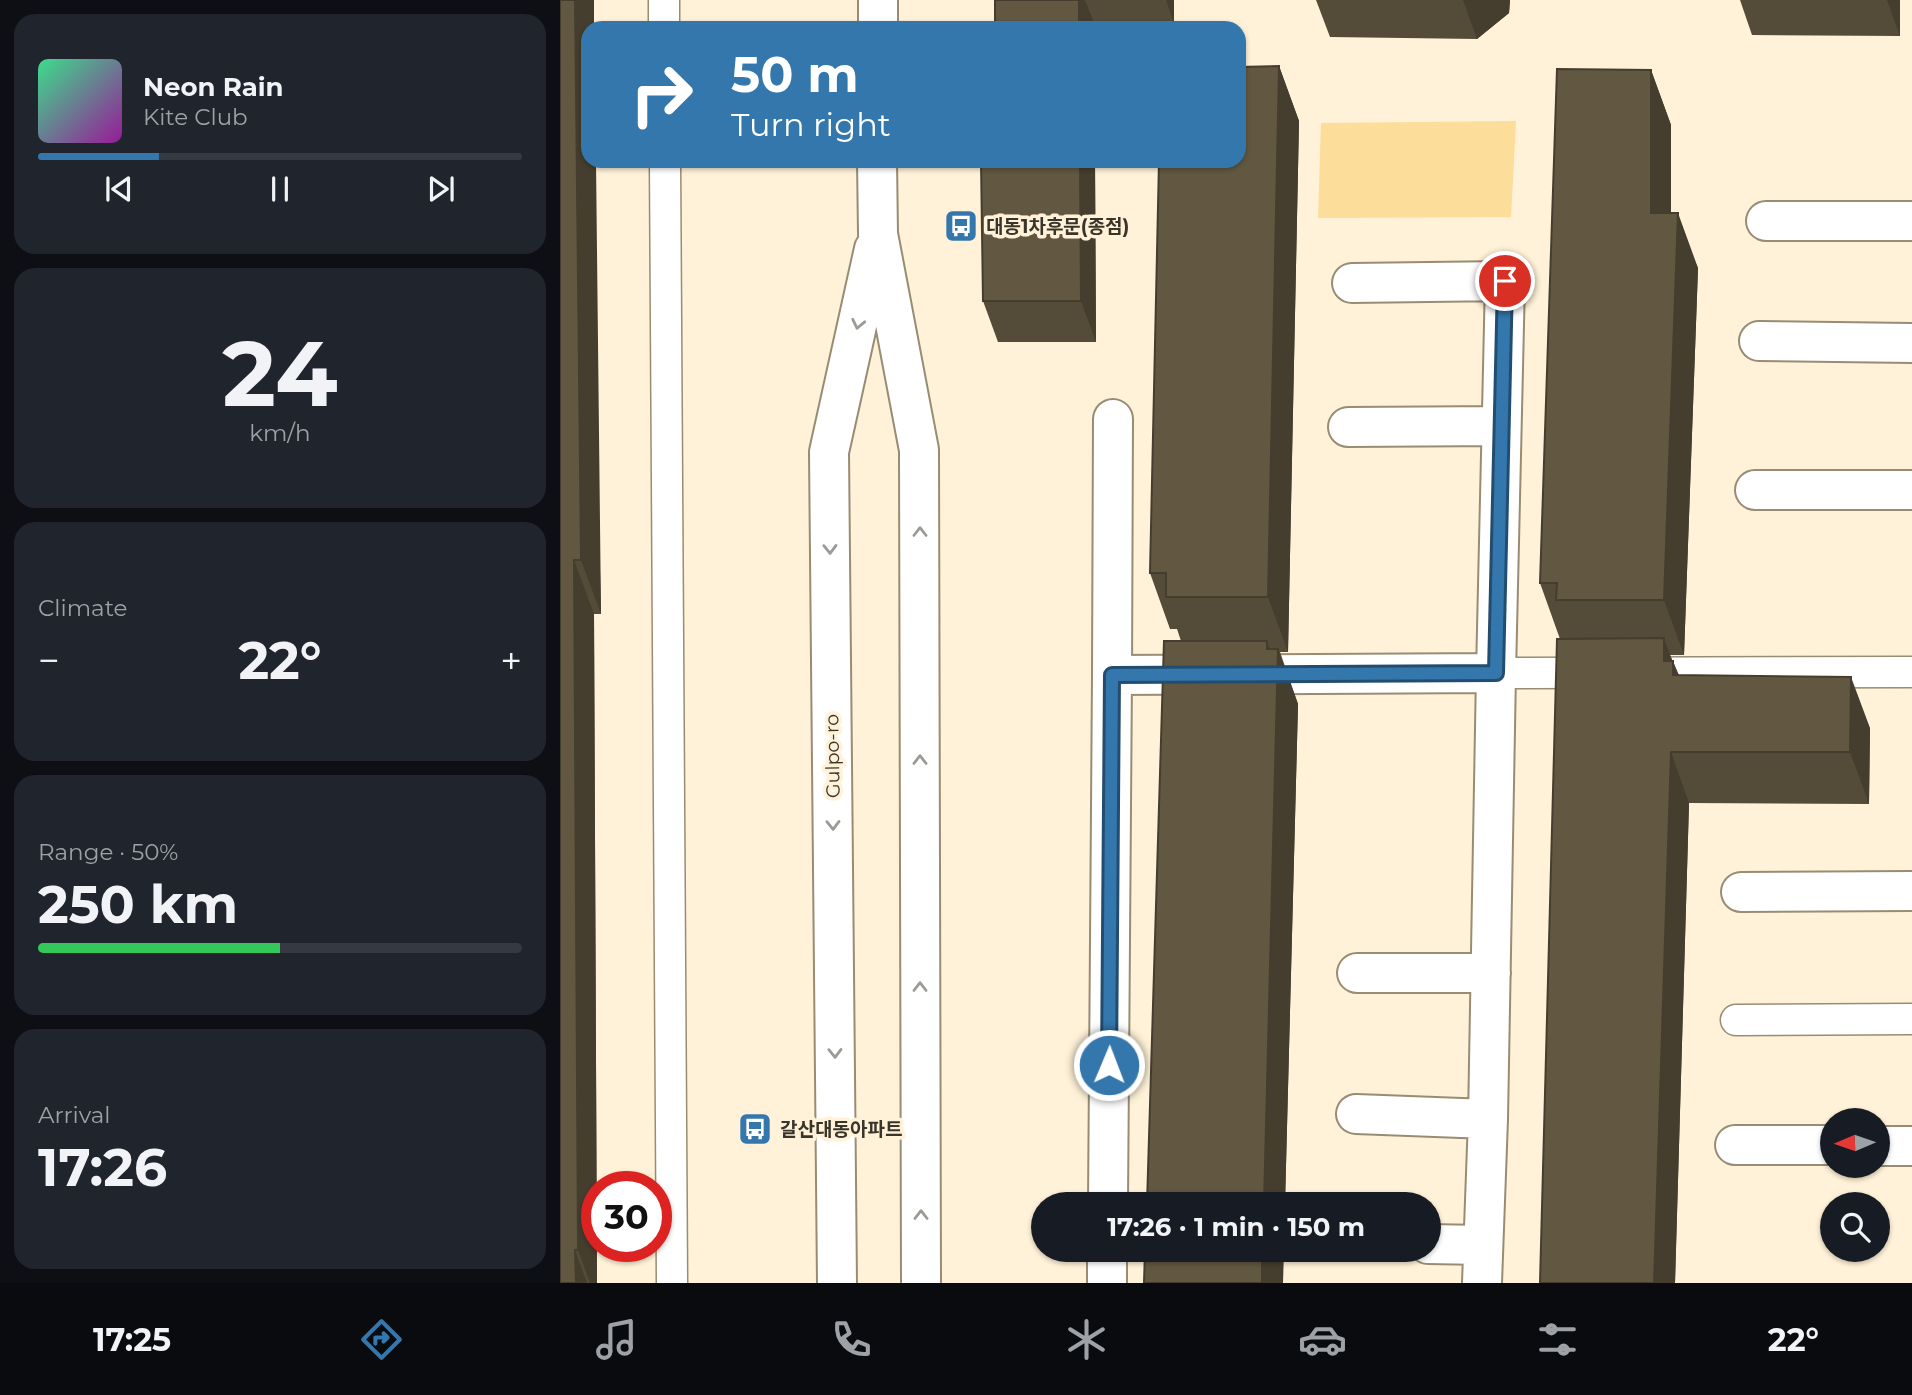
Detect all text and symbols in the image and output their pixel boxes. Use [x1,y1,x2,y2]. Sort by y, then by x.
text: 50 m [731,45,859,104]
icon: right [616,49,707,140]
text: Neon Rain [143,71,284,103]
text: Kite Club [143,103,248,131]
text: Turn right [731,105,891,144]
icon: previous [100,170,138,208]
icon: pause [261,170,299,208]
icon: next [422,170,460,208]
bus stop icon: 대동1차후문(종점) [942,207,980,245]
place label: 대동1차후문(종점) [986,215,1129,238]
pin [1475,251,1535,311]
icon: arrive [1486,262,1524,300]
text: 24 [222,318,338,429]
one-way arrow [851,318,866,330]
text: km/h [249,419,311,447]
one-way arrow [912,527,928,537]
one-way arrow [822,544,838,554]
text: Climate [38,594,127,622]
text: 22° [238,629,322,692]
text: − [38,637,60,684]
text: + [500,637,522,684]
street label: Gulpo-ro [820,714,845,798]
one-way arrow [912,754,928,765]
one-way arrow [825,820,841,831]
text: Range · 50% [38,838,178,866]
text: 250 km [38,873,238,936]
one-way arrow [912,982,928,992]
position arrow [1072,1028,1146,1102]
one-way arrow [827,1048,843,1058]
text: Arrival [38,1101,111,1129]
north arrow [1820,1108,1890,1178]
map controls [1820,1108,1890,1262]
bus stop icon: 갈산대동아파트 [736,1110,774,1148]
place label: 갈산대동아파트 [780,1118,902,1141]
text: 17:26 [38,1136,167,1199]
speed limit sign: 30 [581,1171,672,1262]
button: search [1820,1192,1890,1262]
one-way arrow [913,1209,929,1220]
text: 17:26 · 1 min · 150 m [1107,1211,1365,1243]
icon: directions [357,1315,406,1364]
icon: music [592,1315,641,1364]
icon: phone [827,1315,876,1364]
icon: climate [1062,1315,1111,1364]
icon: car [1298,1315,1347,1364]
icon: filters [1533,1315,1582,1364]
text: 17:25 [93,1320,171,1359]
text: 22° [1768,1320,1819,1359]

